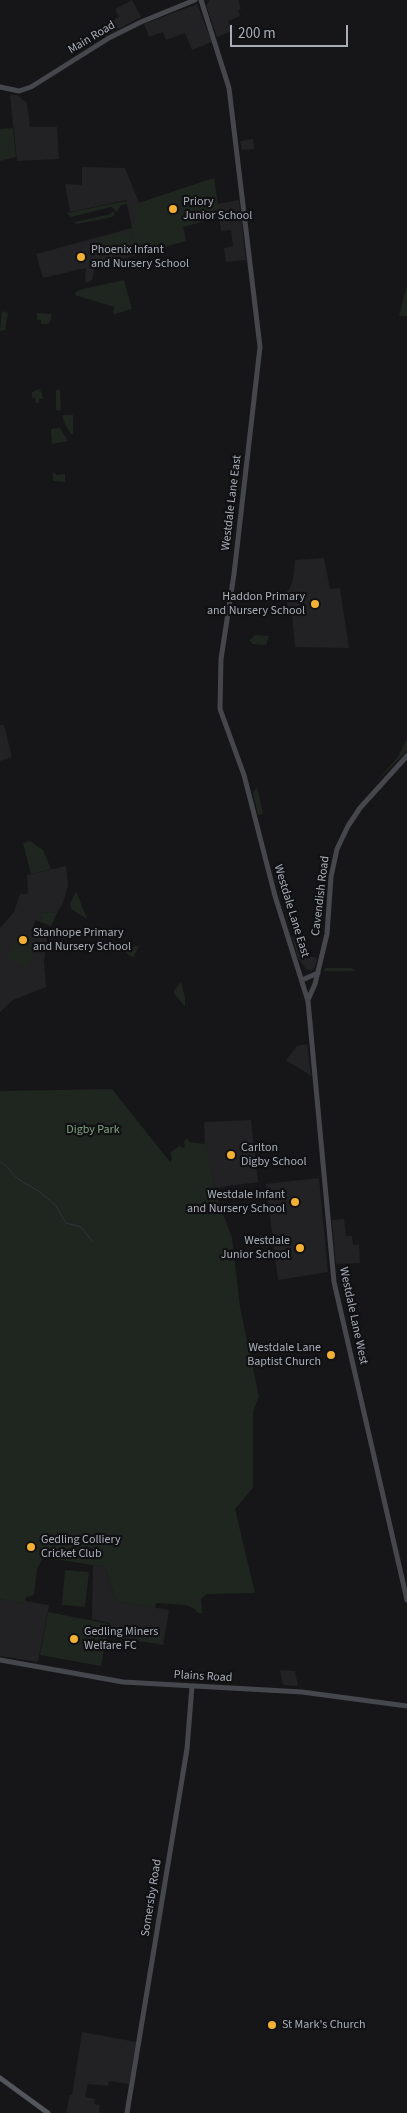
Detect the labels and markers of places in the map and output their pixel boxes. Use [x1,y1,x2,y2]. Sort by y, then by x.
place label: Priory Junior School [183,195,252,223]
marker: Priory Junior School [167,203,179,215]
place label: Phoenix Infant and Nursery School [91,243,189,271]
marker: Phoenix Infant and Nursery School [75,251,87,263]
place label: Haddon Primary and Nursery School [207,590,305,618]
marker: Haddon Primary and Nursery School [309,598,321,610]
place label: Stanhope Primary and Nursery School [33,926,131,954]
marker: Stanhope Primary and Nursery School [17,934,29,946]
place label: Carlton Digby School [241,1141,306,1169]
marker: Carlton Digby School [225,1149,237,1161]
place label: Westdale Infant and Nursery School [187,1188,285,1216]
marker: Westdale Infant and Nursery School [289,1196,301,1208]
place label: Westdale Junior School [221,1234,290,1262]
marker: Westdale Junior School [294,1242,306,1254]
place label: Westdale Lane Baptist Church [247,1341,321,1369]
marker: Westdale Lane Baptist Church [325,1349,337,1361]
place label: Gedling Colliery Cricket Club [41,1533,120,1561]
marker: Gedling Colliery Cricket Club [25,1541,37,1553]
place label: Gedling Miners Welfare FC [84,1625,158,1653]
marker: Gedling Miners Welfare FC [68,1633,80,1645]
place label: St Mark's Church [282,2018,366,2032]
marker: St Mark's Church [266,2019,278,2031]

